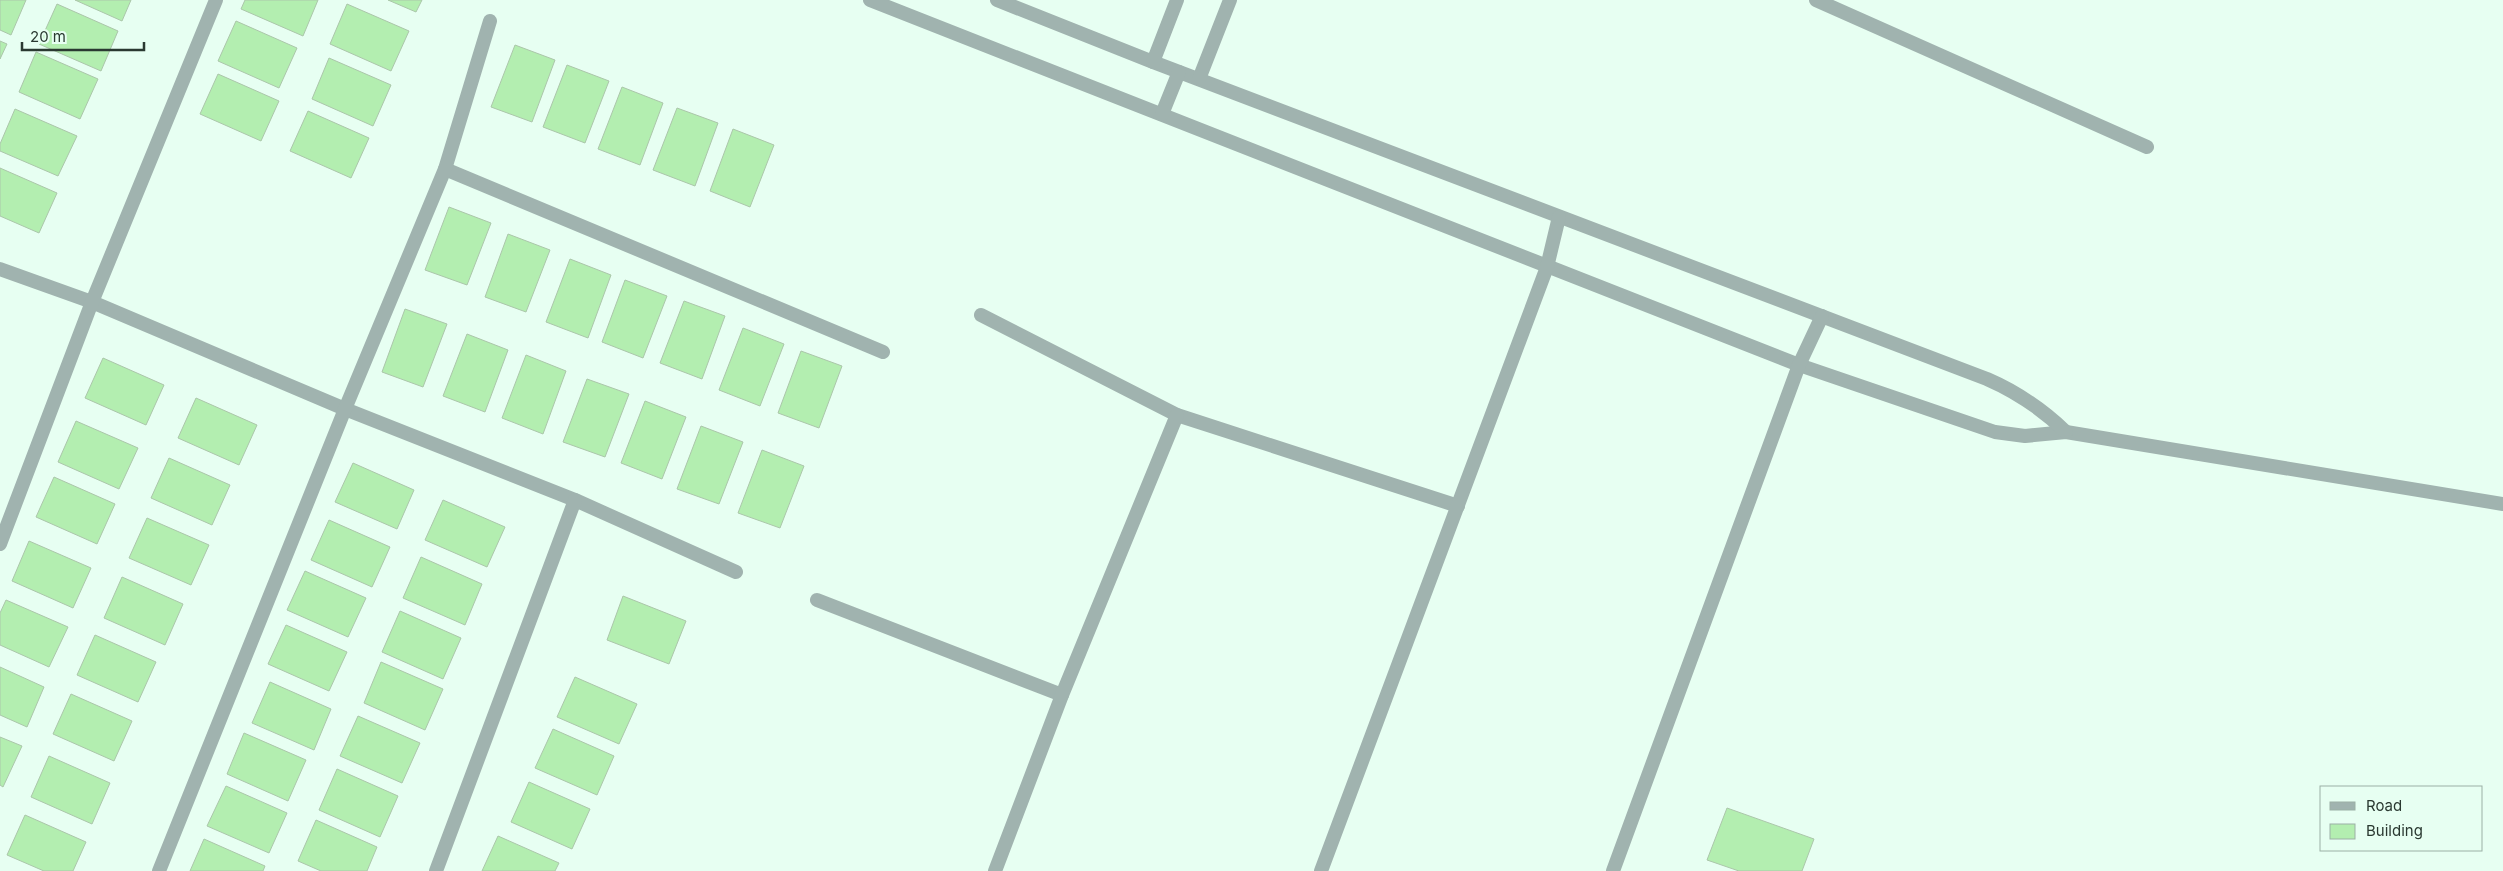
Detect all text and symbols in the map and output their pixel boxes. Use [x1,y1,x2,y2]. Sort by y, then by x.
scale bar [22,20,145,52]
text: 20 m [30,27,66,46]
legend [2320,786,2483,851]
text: Road [2366,796,2402,815]
text: Building [2366,821,2423,840]

